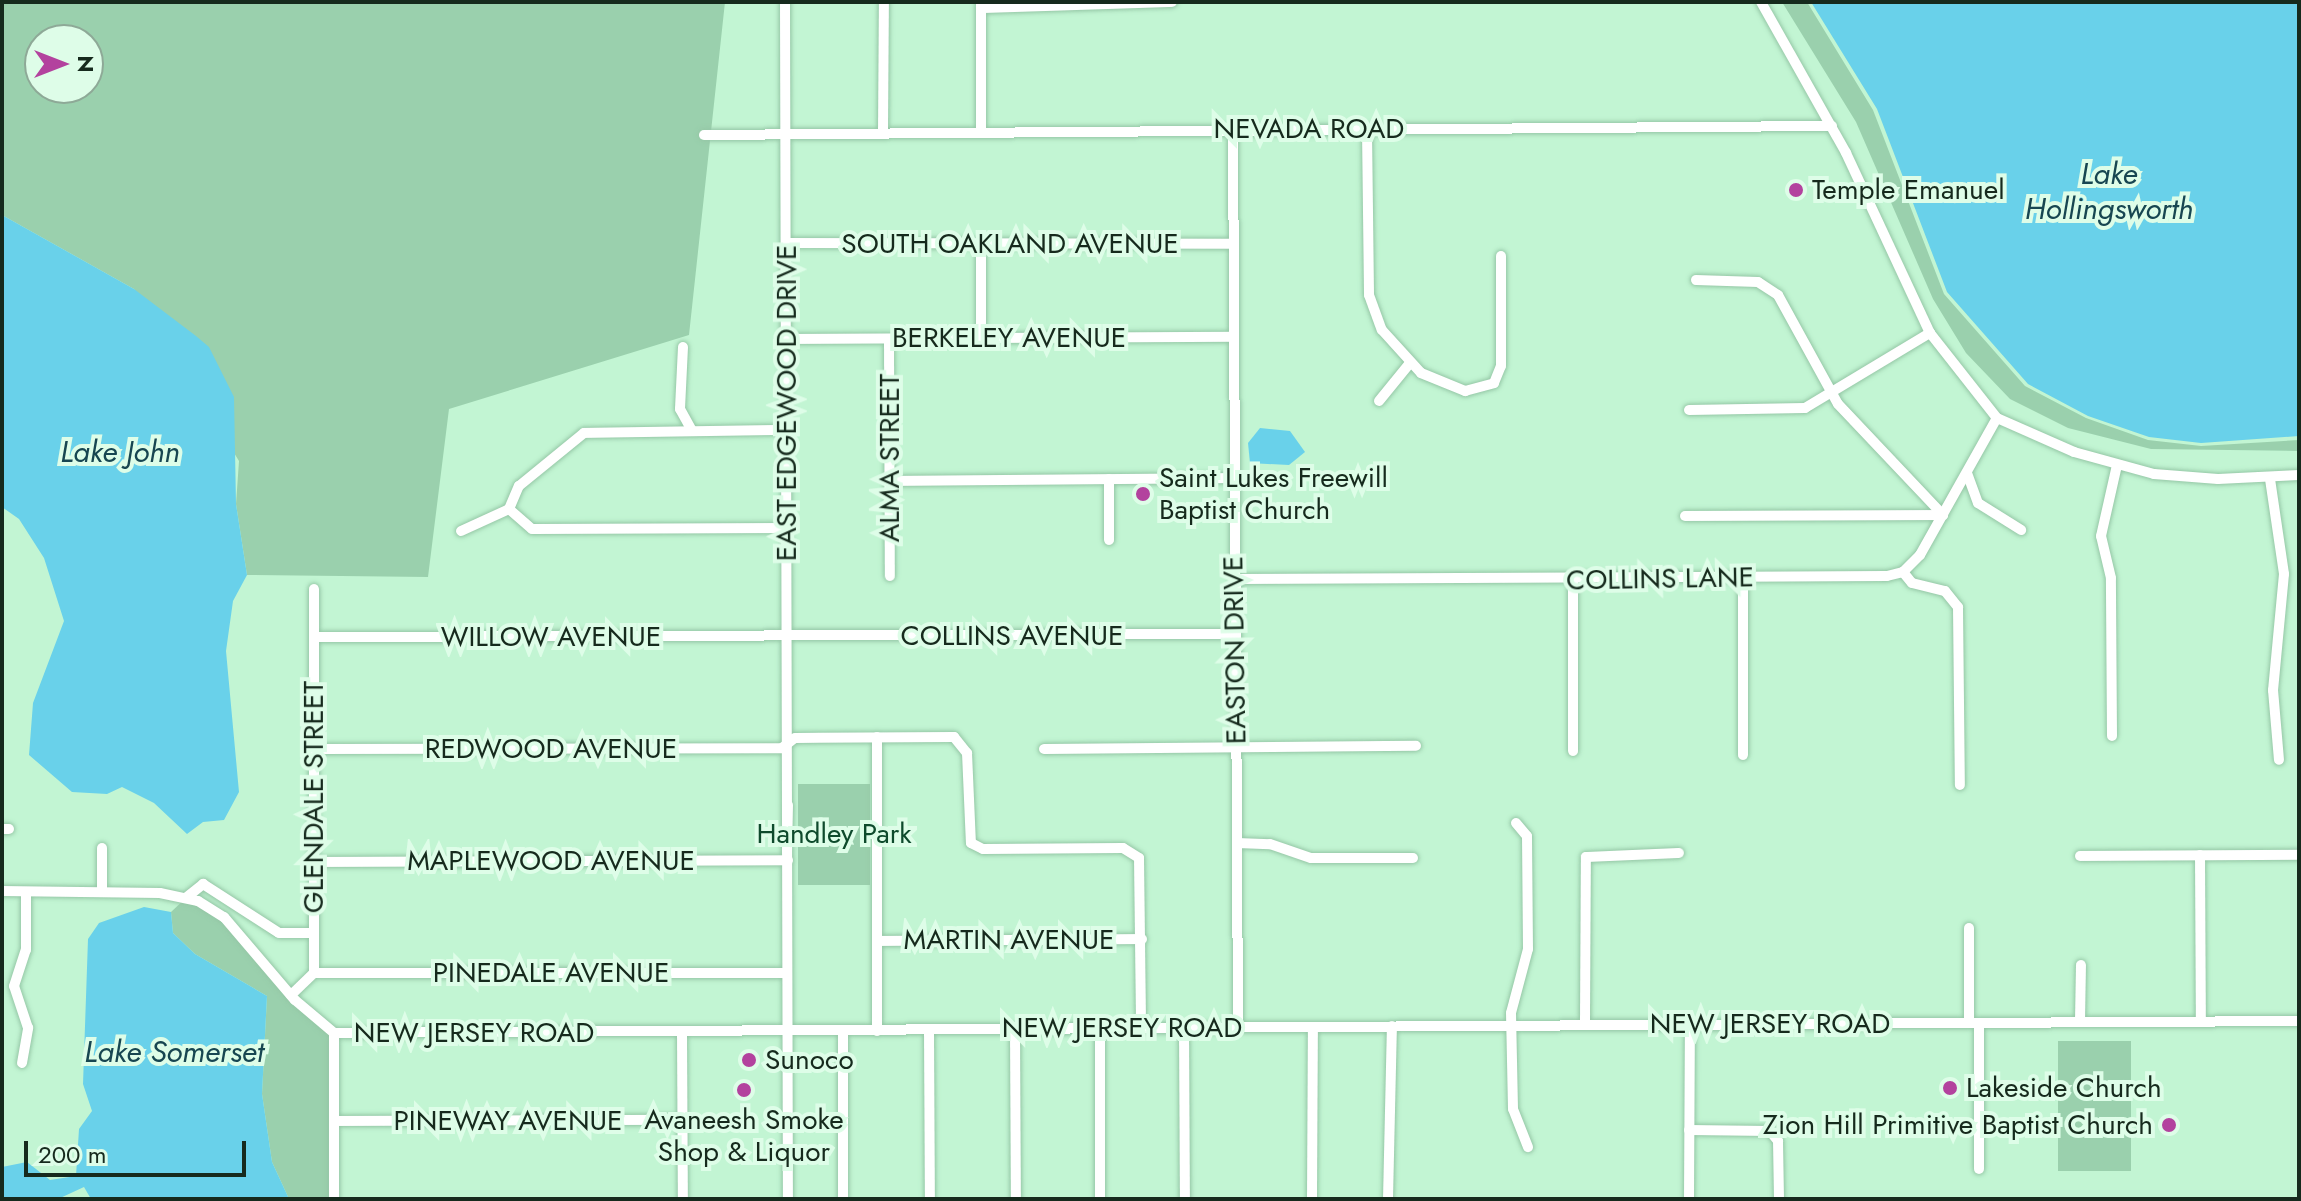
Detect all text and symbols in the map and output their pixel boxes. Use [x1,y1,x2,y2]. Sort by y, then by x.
north arrow [24,24,104,104]
text: N [70,55,102,73]
street label: NEVADA ROAD [1214,112,1404,146]
water label: Lake Hollingsworth [2025,156,2193,226]
place label: Temple Emanuel [1812,173,2005,207]
marker: Temple Emanuel [1787,181,1805,199]
street label: SOUTH OAKLAND AVENUE [841,227,1179,261]
street label: EAST EDGEWOOD DRIVE [770,245,804,561]
street label: BERKELEY AVENUE [892,321,1126,355]
street label: ALMA STREET [873,374,907,542]
water label: Lake John [60,434,180,470]
place label: Saint Lukes Freewill Baptist Church [1159,461,1388,527]
marker: Saint Lukes Freewill Baptist Church [1134,485,1152,503]
street label: EASTON DRIVE [1217,555,1253,745]
street label: COLLINS LANE [1566,561,1754,597]
street label: COLLINS AVENUE [901,619,1123,653]
street label: WILLOW AVENUE [441,620,661,654]
street label: GLENDALE STREET [297,681,331,913]
street label: REDWOOD AVENUE [425,732,677,766]
park label: Handley Park [756,817,912,851]
street label: MAPLEWOOD AVENUE [407,844,695,878]
street label: MARTIN AVENUE [903,923,1115,957]
street label: PINEDALE AVENUE [433,956,669,990]
street label: NEW JERSEY ROAD [1650,1007,1890,1041]
street label: NEW JERSEY ROAD [1002,1011,1242,1045]
street label: NEW JERSEY ROAD [354,1016,594,1050]
water label: Lake Somerset [84,1034,264,1070]
place label: Sunoco [765,1043,854,1077]
marker: Sunoco [740,1051,758,1069]
place label: Lakeside Church [1966,1071,2162,1105]
marker: Lakeside Church [1941,1079,1959,1097]
marker: Avaneesh Smoke Shop & Liquor [735,1081,753,1099]
place label: Avaneesh Smoke Shop & Liquor [644,1103,844,1169]
street label: PINEWAY AVENUE [393,1104,623,1138]
place label: Zion Hill Primitive Baptist Church [1763,1108,2153,1142]
marker: Zion Hill Primitive Baptist Church [2160,1116,2178,1134]
scale bar [28,1125,250,1175]
text: 200 m [38,1137,106,1172]

